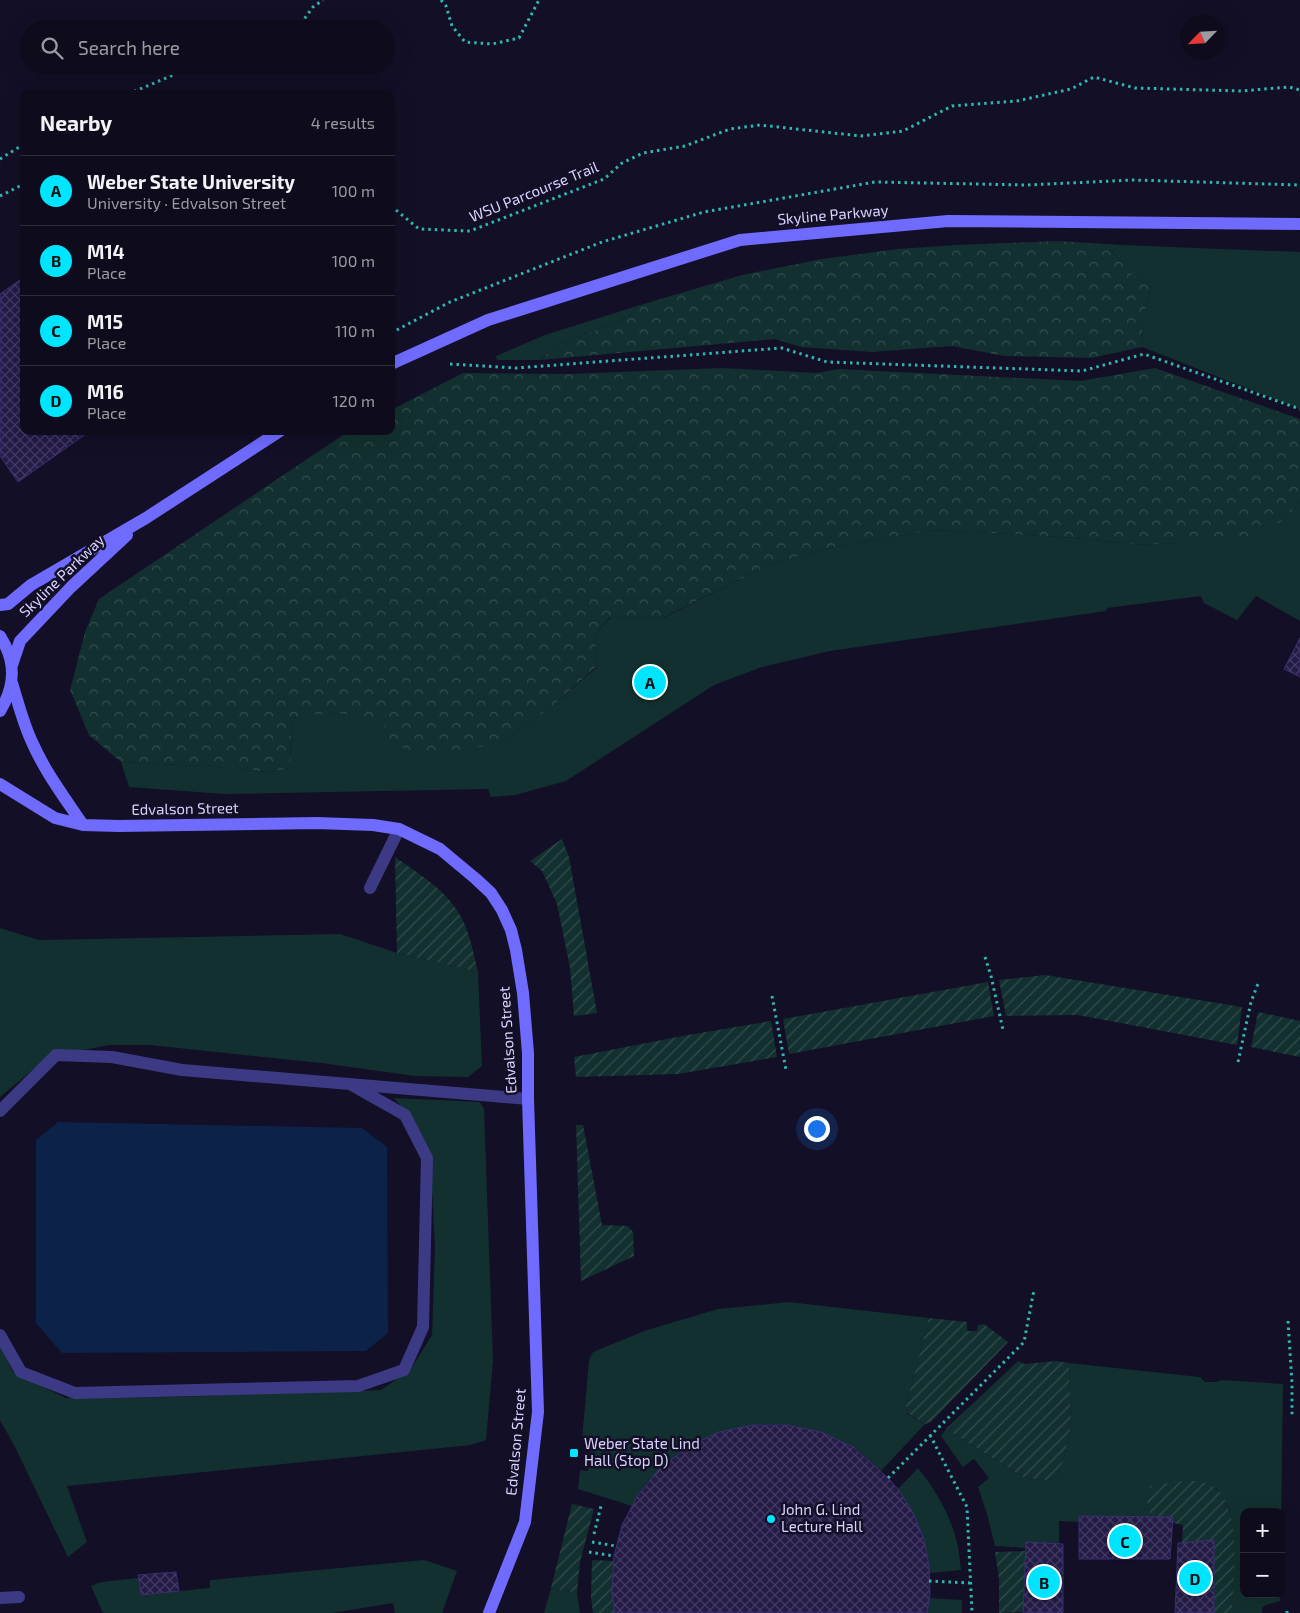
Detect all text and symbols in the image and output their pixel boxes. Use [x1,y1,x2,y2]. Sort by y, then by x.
north arrow [1180,15,1225,60]
search box [20,20,395,75]
icon: search [38,34,66,62]
text: Search here [78,36,180,59]
text: Nearby [40,110,112,135]
text: 4 results [311,113,375,132]
street label: WSU Parcourse Trail [466,157,601,225]
text: Weber State University [87,170,295,193]
text: A [51,181,61,200]
text: 100 m [332,181,375,200]
text: University · Edvalson Street [87,193,286,212]
street label: Skyline Parkway [777,200,889,228]
text: M14 [87,240,125,263]
text: B [51,251,61,270]
text: 100 m [332,251,375,270]
text: Place [87,263,126,282]
text: M15 [87,310,123,333]
text: C [51,321,61,340]
text: 110 m [335,321,375,340]
text: Place [87,333,126,352]
text: M16 [87,380,124,403]
text: D [51,391,61,410]
text: 120 m [332,391,375,410]
text: Place [87,403,126,422]
street label: Skyline Parkway [15,530,108,620]
pin: A [634,663,666,701]
street label: Edvalson Street [131,798,239,818]
street label: Edvalson Street [494,986,520,1094]
your location [804,1116,830,1142]
street label: Edvalson Street [501,1387,529,1496]
place label: Weber State Lind Hall (Stop D) [584,1434,700,1469]
marker: Weber State Lind Hall (Stop D) [568,1447,580,1459]
place label: John G. Lind Lecture Hall [781,1500,863,1535]
map controls [1240,1508,1285,1598]
button: + [1240,1508,1285,1553]
marker: John G. Lind Lecture Hall [765,1513,777,1525]
pin: C [1109,1522,1141,1560]
button: − [1240,1553,1285,1598]
pin: D [1179,1559,1211,1597]
pin: B [1028,1563,1060,1601]

